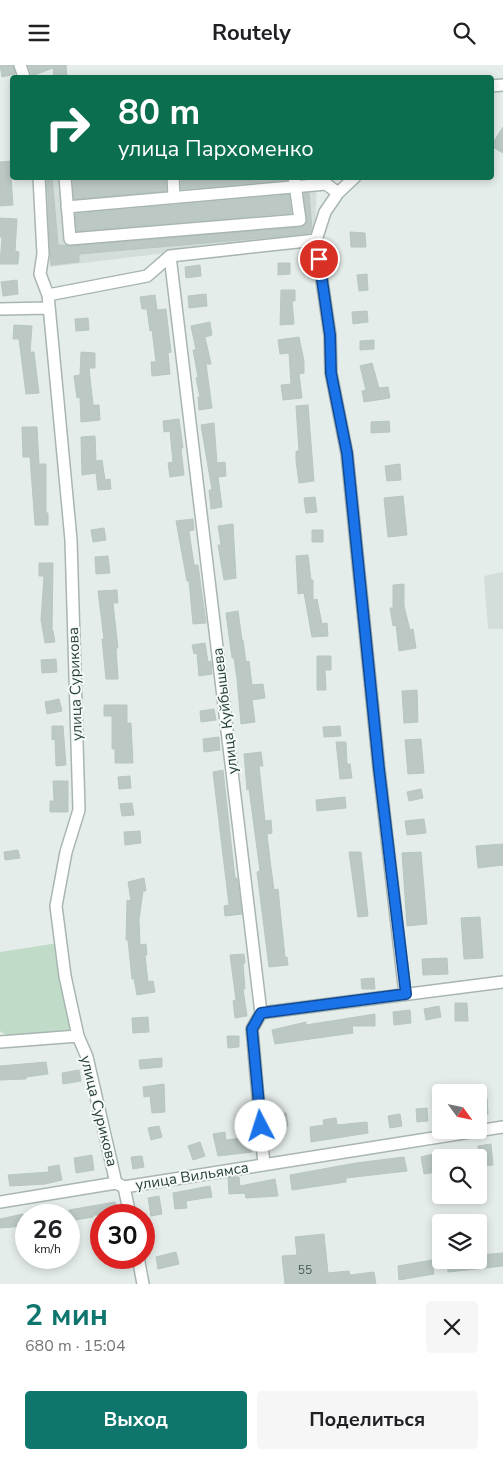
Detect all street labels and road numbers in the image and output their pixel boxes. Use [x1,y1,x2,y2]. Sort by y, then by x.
street label: улица Сурикова [63,627,87,741]
street label: улица Куйбышева [207,647,243,775]
street label: улица Сурикова [76,1053,122,1169]
street label: улица Вильямса [134,1157,250,1195]

